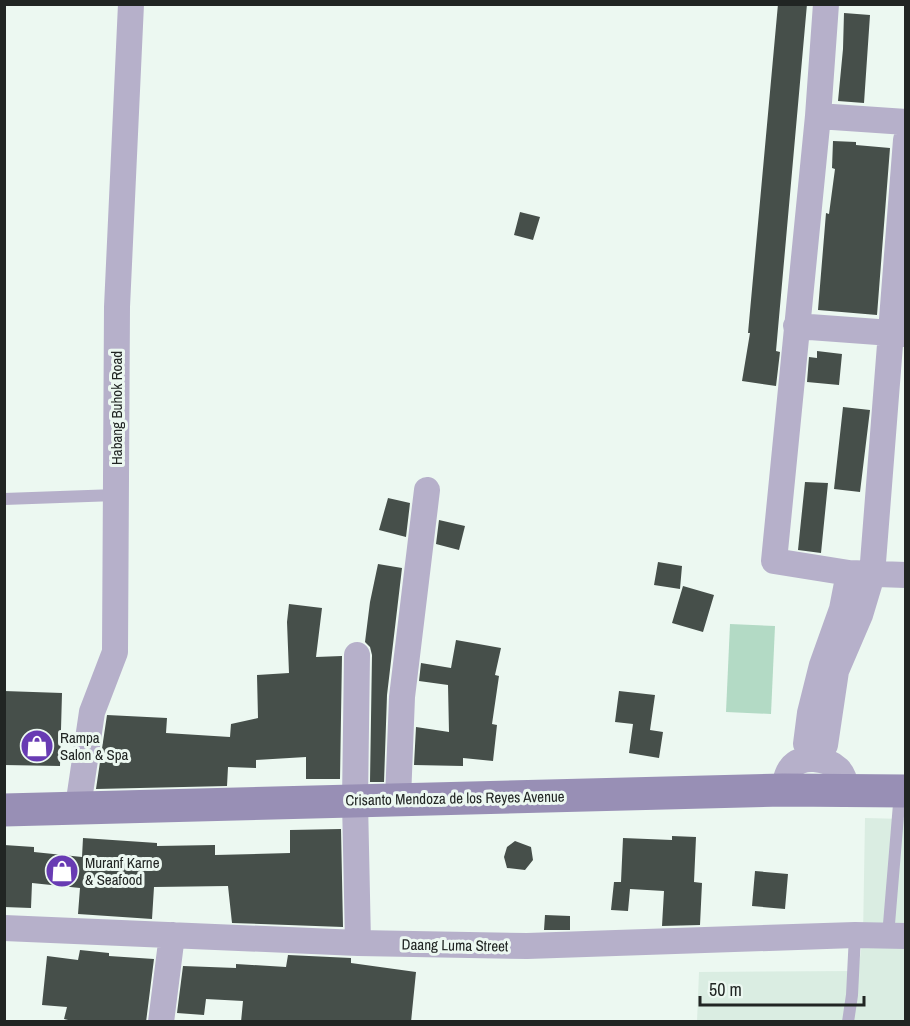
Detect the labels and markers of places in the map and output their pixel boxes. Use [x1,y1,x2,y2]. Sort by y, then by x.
place label: Rampa Salon & Spa [60,727,129,765]
shop icon: Rampa Salon & Spa [19,728,55,764]
place label: Muranf Karne & Seafood [85,852,160,890]
shop icon: Muranf Karne & Seafood [44,853,80,889]

